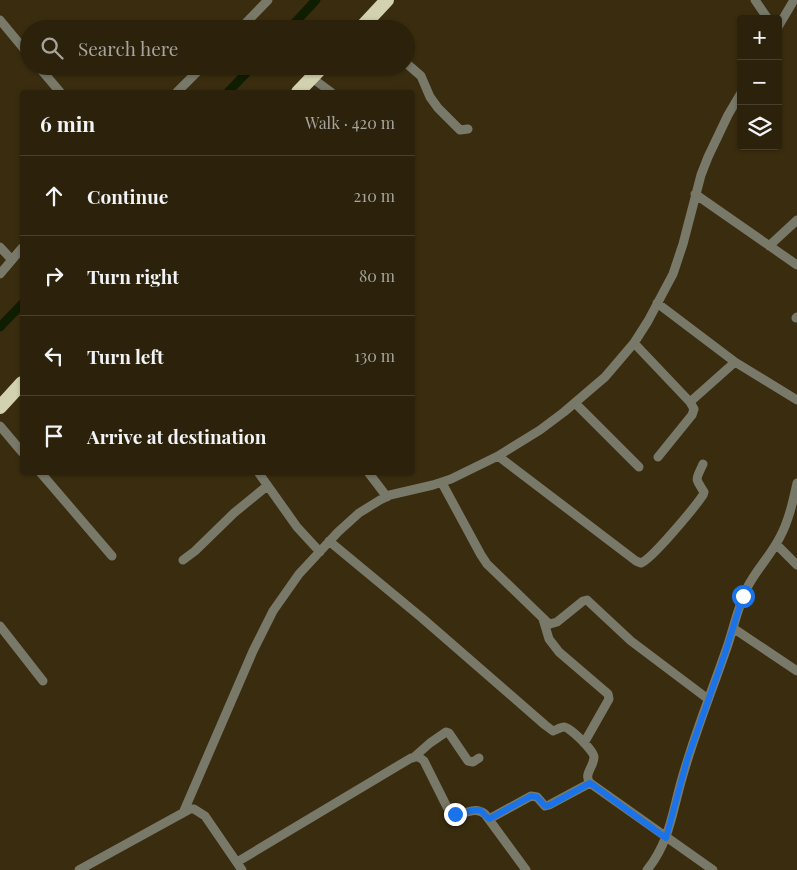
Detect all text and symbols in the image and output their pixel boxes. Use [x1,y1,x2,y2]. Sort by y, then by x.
map controls [737,15,782,150]
button: + [737,15,782,60]
search box [20,20,415,75]
icon: search [38,34,66,62]
text: Search here [78,35,178,61]
button: − [737,60,782,105]
button: layers [737,105,782,150]
text: 6 min [40,109,95,137]
text: Walk · 420 m [305,112,395,133]
icon: ahead [40,182,68,210]
text: Continue [87,183,168,209]
text: 210 m [354,185,395,206]
icon: right [40,262,68,290]
text: Turn right [87,263,179,289]
text: 80 m [359,265,395,286]
icon: left [40,342,68,370]
text: Turn left [87,343,164,369]
text: 130 m [354,345,395,366]
icon: arrive [40,422,68,450]
text: Arrive at destination [87,423,267,449]
route start [732,585,755,608]
route end [444,803,467,826]

